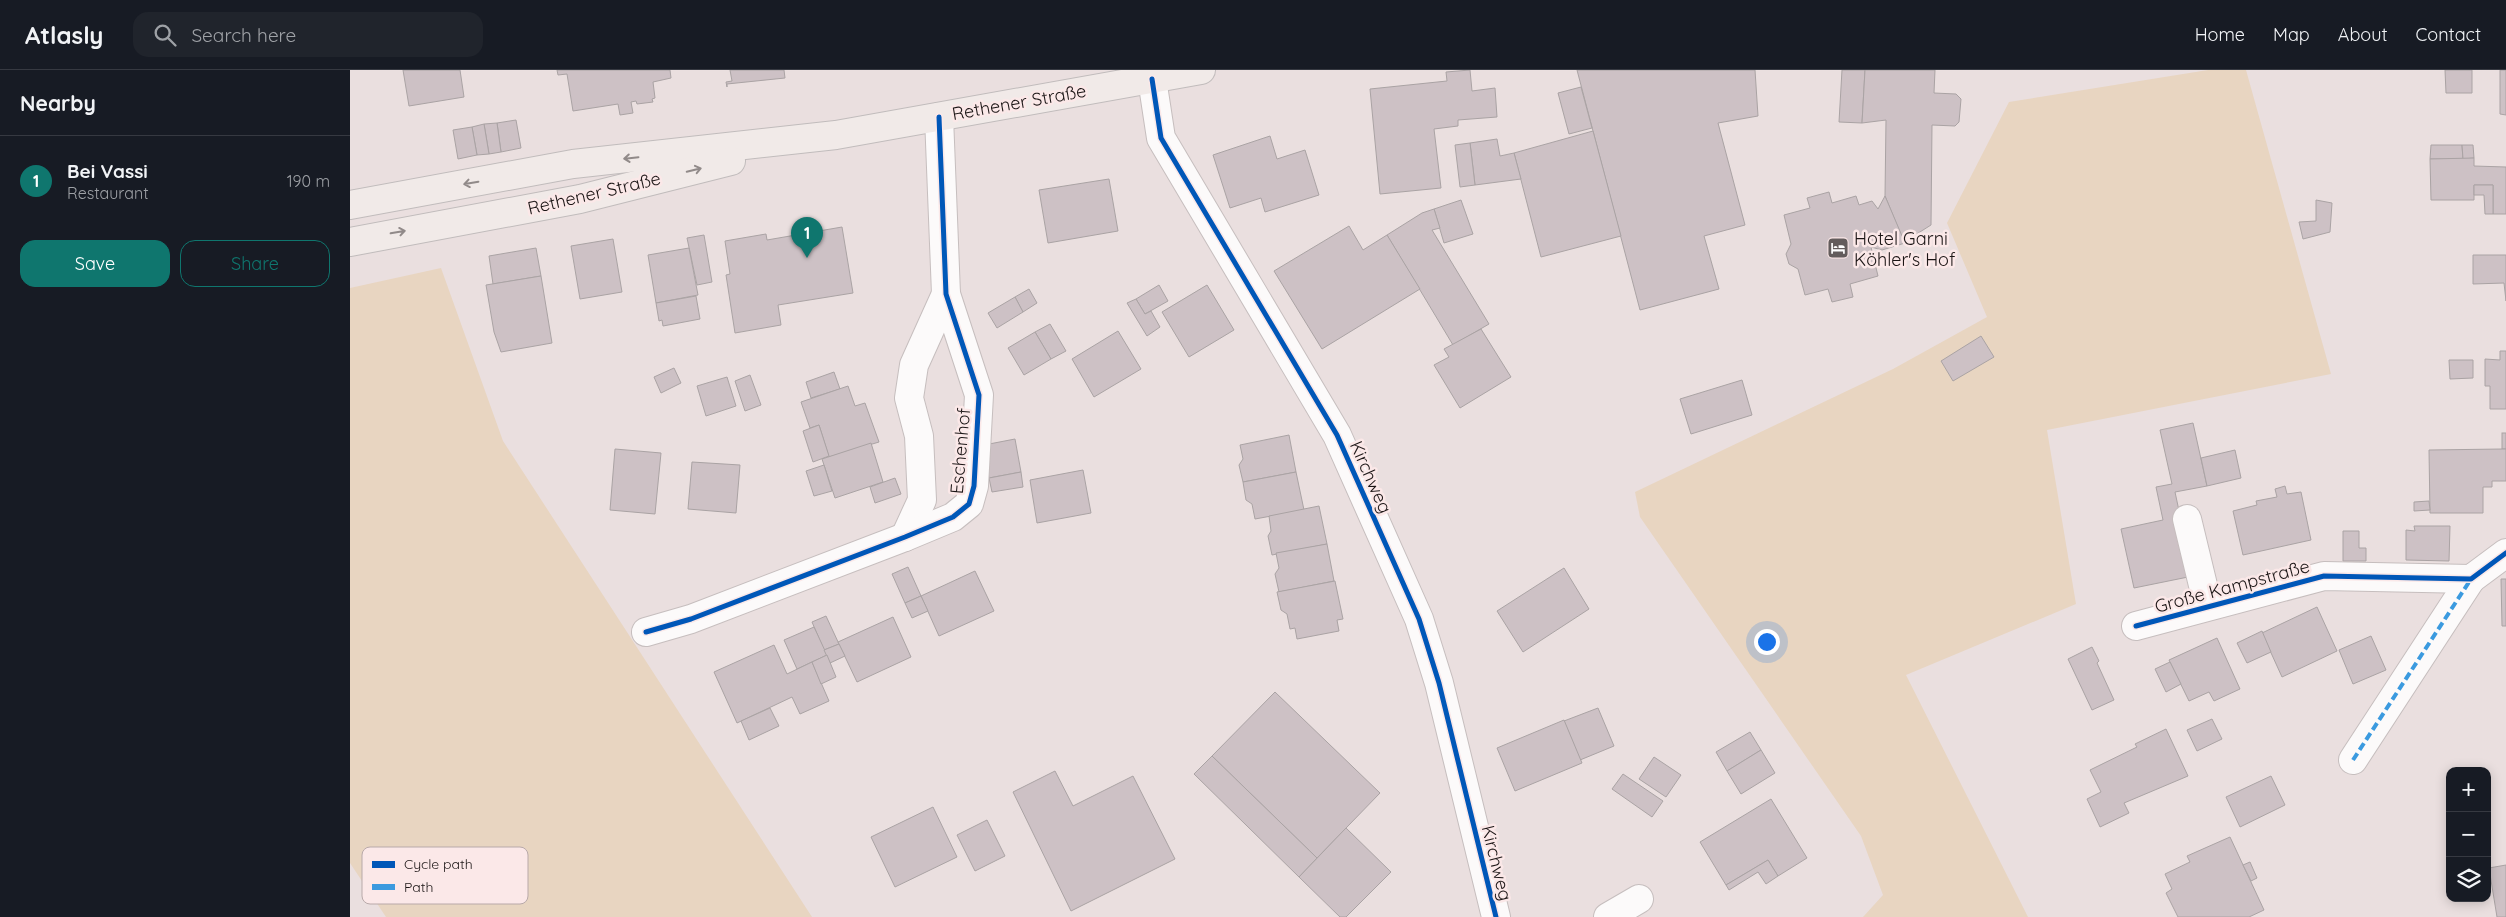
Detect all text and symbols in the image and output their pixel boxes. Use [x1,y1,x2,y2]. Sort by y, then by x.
search box [133,12,483,57]
text: Atlasly [25,20,103,50]
icon: search [151,21,179,49]
text: Search here [191,23,296,47]
text: Home [2195,23,2245,46]
text: Map [2273,23,2310,46]
text: About [2338,23,2388,46]
text: Contact [2416,23,2481,46]
street label: Rethener Straße [950,79,1088,125]
text: Nearby [20,90,96,116]
one-way arrow [624,153,640,163]
text: Bei Vassi [67,159,148,183]
one-way arrow [685,165,701,175]
street label: Rethener Straße [525,166,663,220]
text: 1 [33,171,39,191]
text: 190 m [287,171,330,191]
one-way arrow [463,178,479,188]
text: Restaurant [67,183,149,203]
pin: 1 [791,217,823,258]
one-way arrow [389,227,405,236]
place label: Hotel Garni Köhler's Hof [1854,227,1956,271]
hotel icon: Hotel Garni Köhler's Hof [1826,236,1850,260]
button: Save [20,240,170,287]
button: Share [180,240,330,287]
street label: Eschenhof [945,406,975,495]
street label: Kirchweg [1345,437,1397,517]
street label: Große Kampstraße [2152,554,2312,618]
your location [1754,629,1780,655]
map controls [2446,767,2491,902]
button: + [2446,767,2491,812]
button: − [2446,812,2491,857]
street label: Kirchweg [1477,823,1517,903]
legend [362,847,528,904]
text: Cycle path [404,855,473,873]
button: layers [2446,857,2491,902]
text: Path [404,878,433,896]

